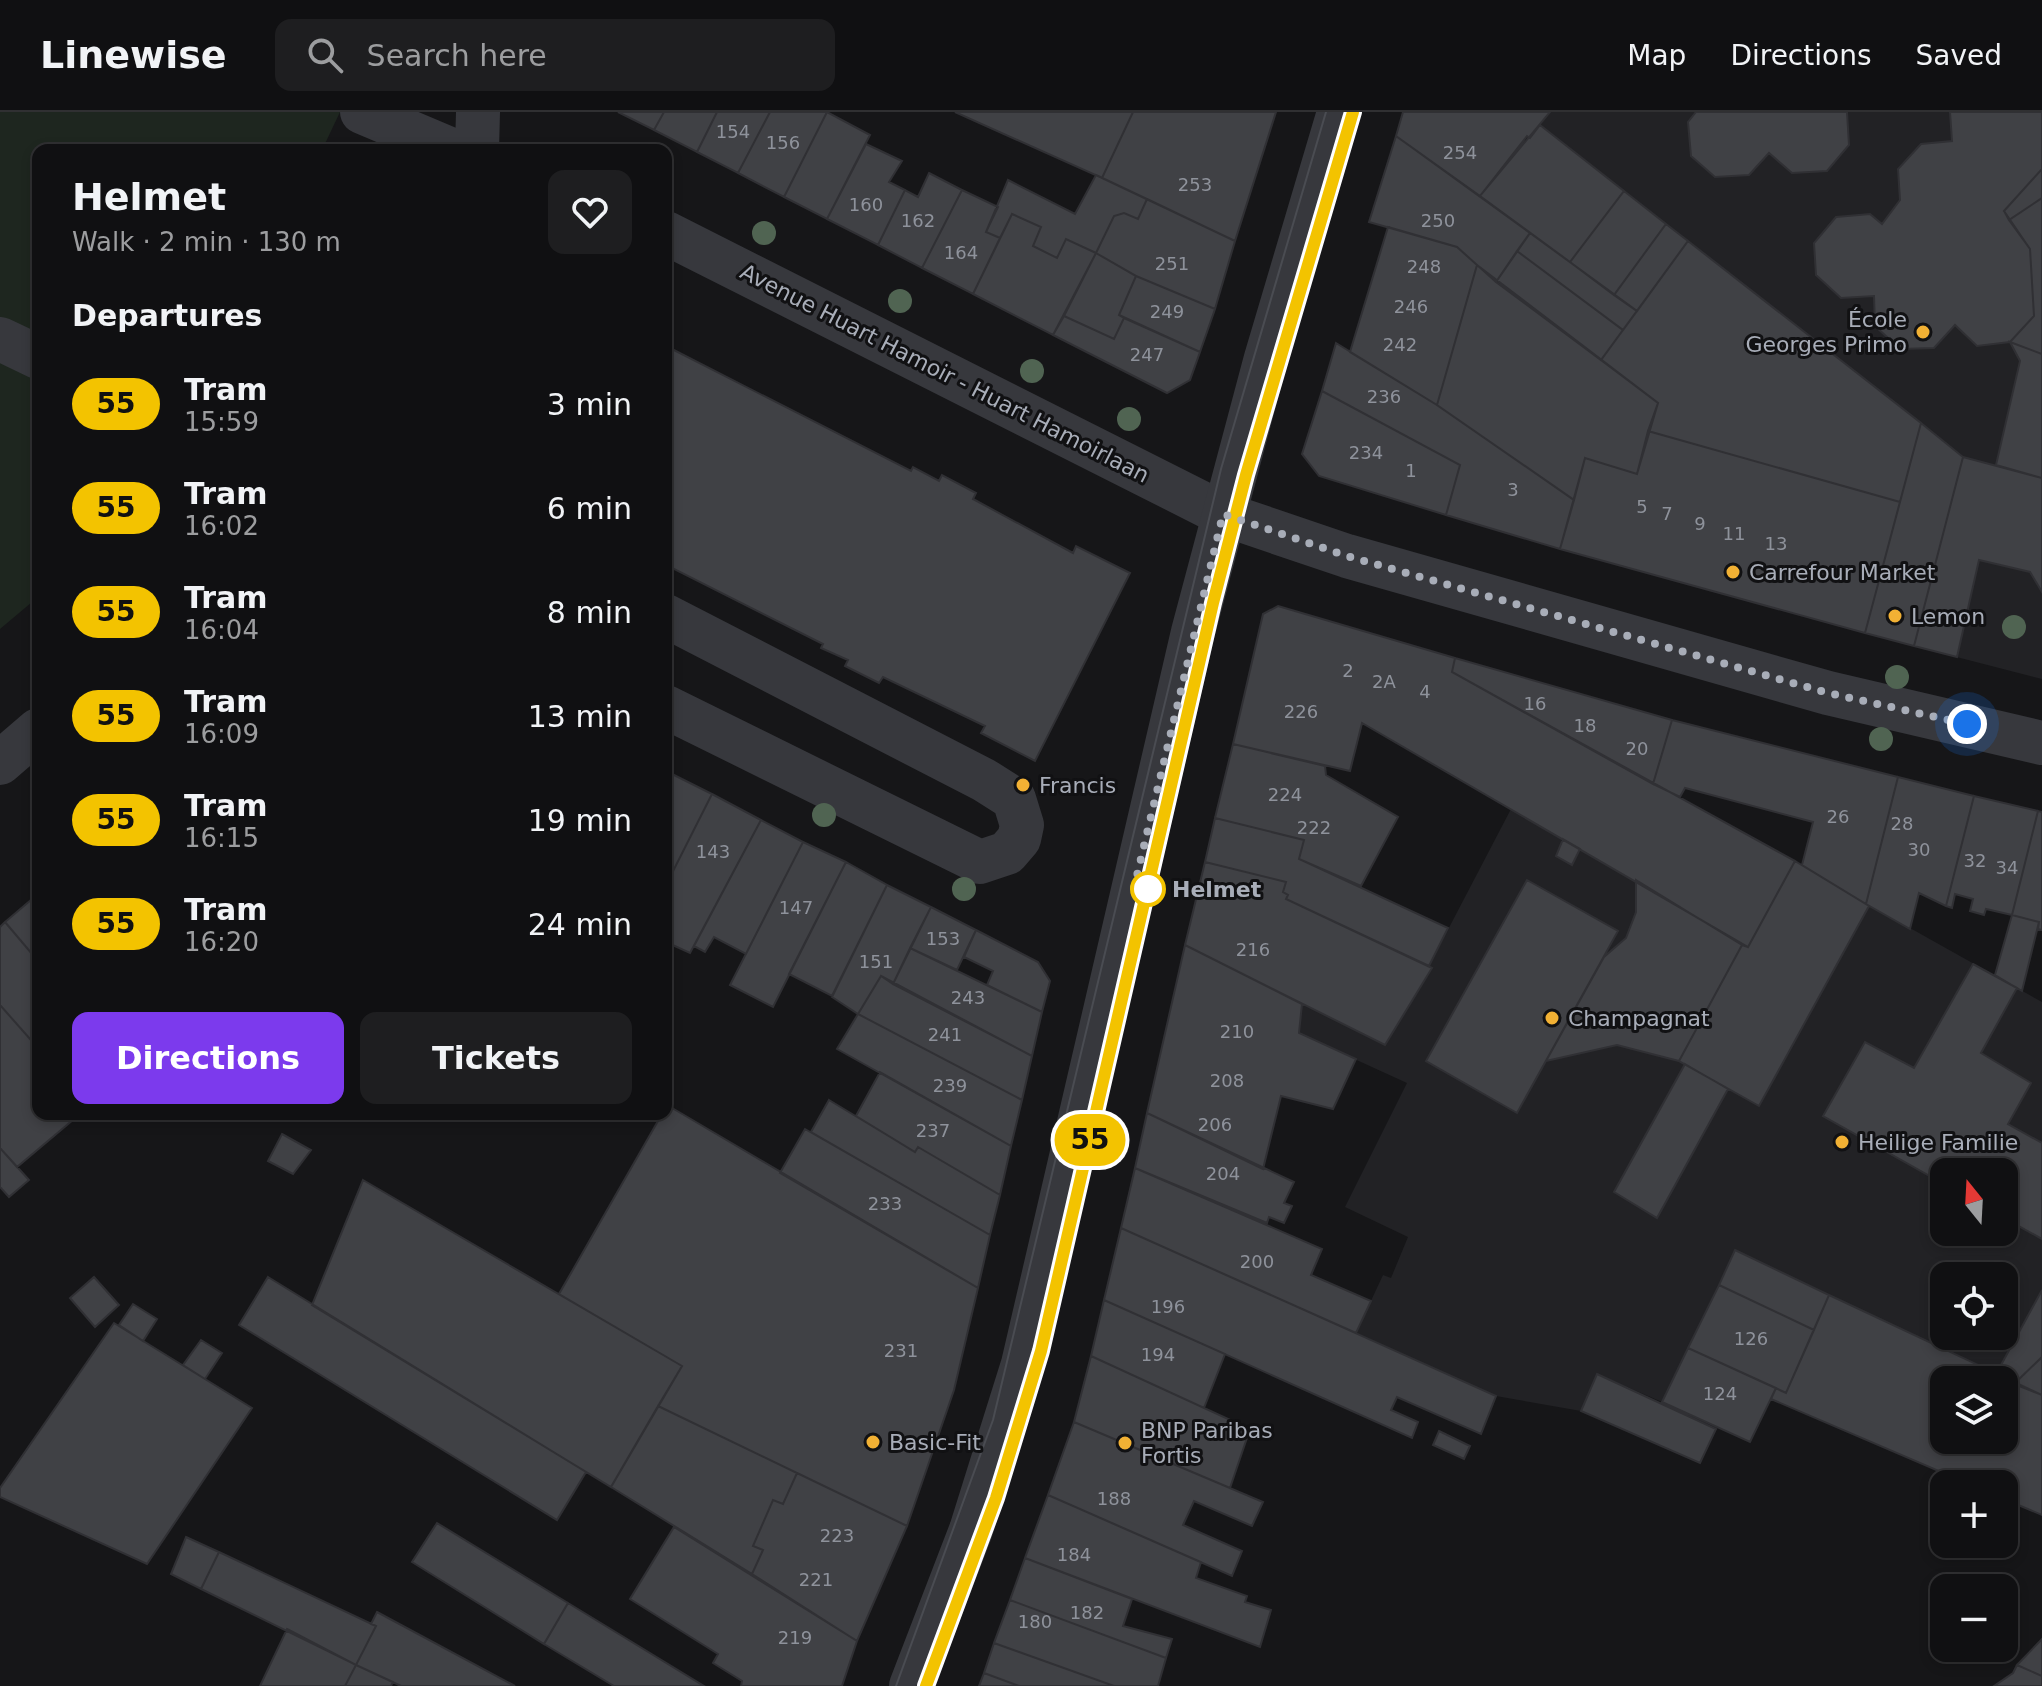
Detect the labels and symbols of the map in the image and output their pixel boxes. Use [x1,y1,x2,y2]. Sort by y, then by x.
house number: 154 [716,121,750,142]
house number: 156 [766,132,800,153]
house number: 254 [1443,142,1477,163]
house number: 253 [1178,174,1212,195]
house number: 160 [849,194,883,215]
house number: 162 [901,210,935,231]
house number: 250 [1421,210,1455,231]
house number: 164 [944,242,978,263]
house number: 251 [1155,253,1189,274]
house number: 248 [1407,256,1441,277]
street label: Avenue Huart Hamoir - Huart Hamoirlaan [736,259,1153,488]
house number: 246 [1394,296,1428,317]
house number: 249 [1150,301,1184,322]
place label: École Georges Primo [1745,307,1907,357]
marker: École Georges Primo [1914,323,1932,341]
house number: 242 [1383,334,1417,355]
house number: 247 [1130,344,1164,365]
house number: 236 [1367,386,1401,407]
house number: 234 [1349,442,1383,463]
house number: 1 [1405,460,1417,481]
house number: 3 [1507,479,1519,500]
house number: 5 [1636,496,1648,517]
house number: 7 [1661,503,1673,524]
house number: 9 [1694,513,1706,534]
house number: 11 [1723,523,1745,544]
house number: 13 [1765,533,1787,554]
place label: Carrefour Market [1749,560,1936,585]
marker: Carrefour Market [1724,563,1742,581]
place label: Lemon [1911,604,1985,629]
marker: Lemon [1886,607,1904,625]
house number: 2 [1342,660,1354,681]
house number: 2A [1372,671,1397,692]
house number: 4 [1419,681,1431,702]
house number: 16 [1524,693,1546,714]
house number: 226 [1284,701,1318,722]
your location [1947,704,1987,744]
house number: 18 [1574,715,1596,736]
house number: 20 [1626,738,1648,759]
place label: Francis [1039,773,1116,798]
marker: Francis [1014,776,1032,794]
house number: 224 [1268,784,1302,805]
house number: 26 [1827,806,1849,827]
house number: 28 [1891,813,1913,834]
house number: 222 [1297,817,1331,838]
house number: 30 [1908,839,1930,860]
house number: 143 [696,841,730,862]
house number: 32 [1964,850,1986,871]
house number: 34 [1996,857,2018,878]
marker: Helmet [1131,872,1165,906]
place label: Helmet [1172,877,1262,902]
house number: 147 [779,897,813,918]
house number: 153 [926,928,960,949]
house number: 216 [1236,939,1270,960]
house number: 151 [859,951,893,972]
house number: 243 [951,987,985,1008]
place label: Champagnat [1568,1006,1710,1031]
marker: Champagnat [1543,1009,1561,1027]
house number: 210 [1220,1021,1254,1042]
house number: 241 [928,1024,962,1045]
house number: 208 [1210,1070,1244,1091]
house number: 239 [933,1075,967,1096]
line badge: 55 [1054,1114,1126,1166]
house number: 206 [1198,1114,1232,1135]
house number: 237 [916,1120,950,1141]
place label: Heilige Familie [1858,1130,2018,1155]
marker: Heilige Familie [1833,1133,1851,1151]
north arrow [1930,1158,2018,1246]
house number: 204 [1206,1163,1240,1184]
house number: 233 [868,1193,902,1214]
house number: 200 [1240,1251,1274,1272]
house number: 196 [1151,1296,1185,1317]
house number: 126 [1734,1328,1768,1349]
house number: 231 [884,1340,918,1361]
house number: 194 [1141,1344,1175,1365]
house number: 124 [1703,1383,1737,1404]
place label: BNP Paribas Fortis [1141,1418,1273,1468]
place label: Basic-Fit [889,1430,981,1455]
marker: Basic-Fit [864,1433,882,1451]
marker: BNP Paribas Fortis [1116,1434,1134,1452]
house number: 188 [1097,1488,1131,1509]
house number: 223 [820,1525,854,1546]
house number: 184 [1057,1544,1091,1565]
house number: 221 [799,1569,833,1590]
house number: 182 [1070,1602,1104,1623]
house number: 180 [1018,1611,1052,1632]
house number: 219 [778,1627,812,1648]

